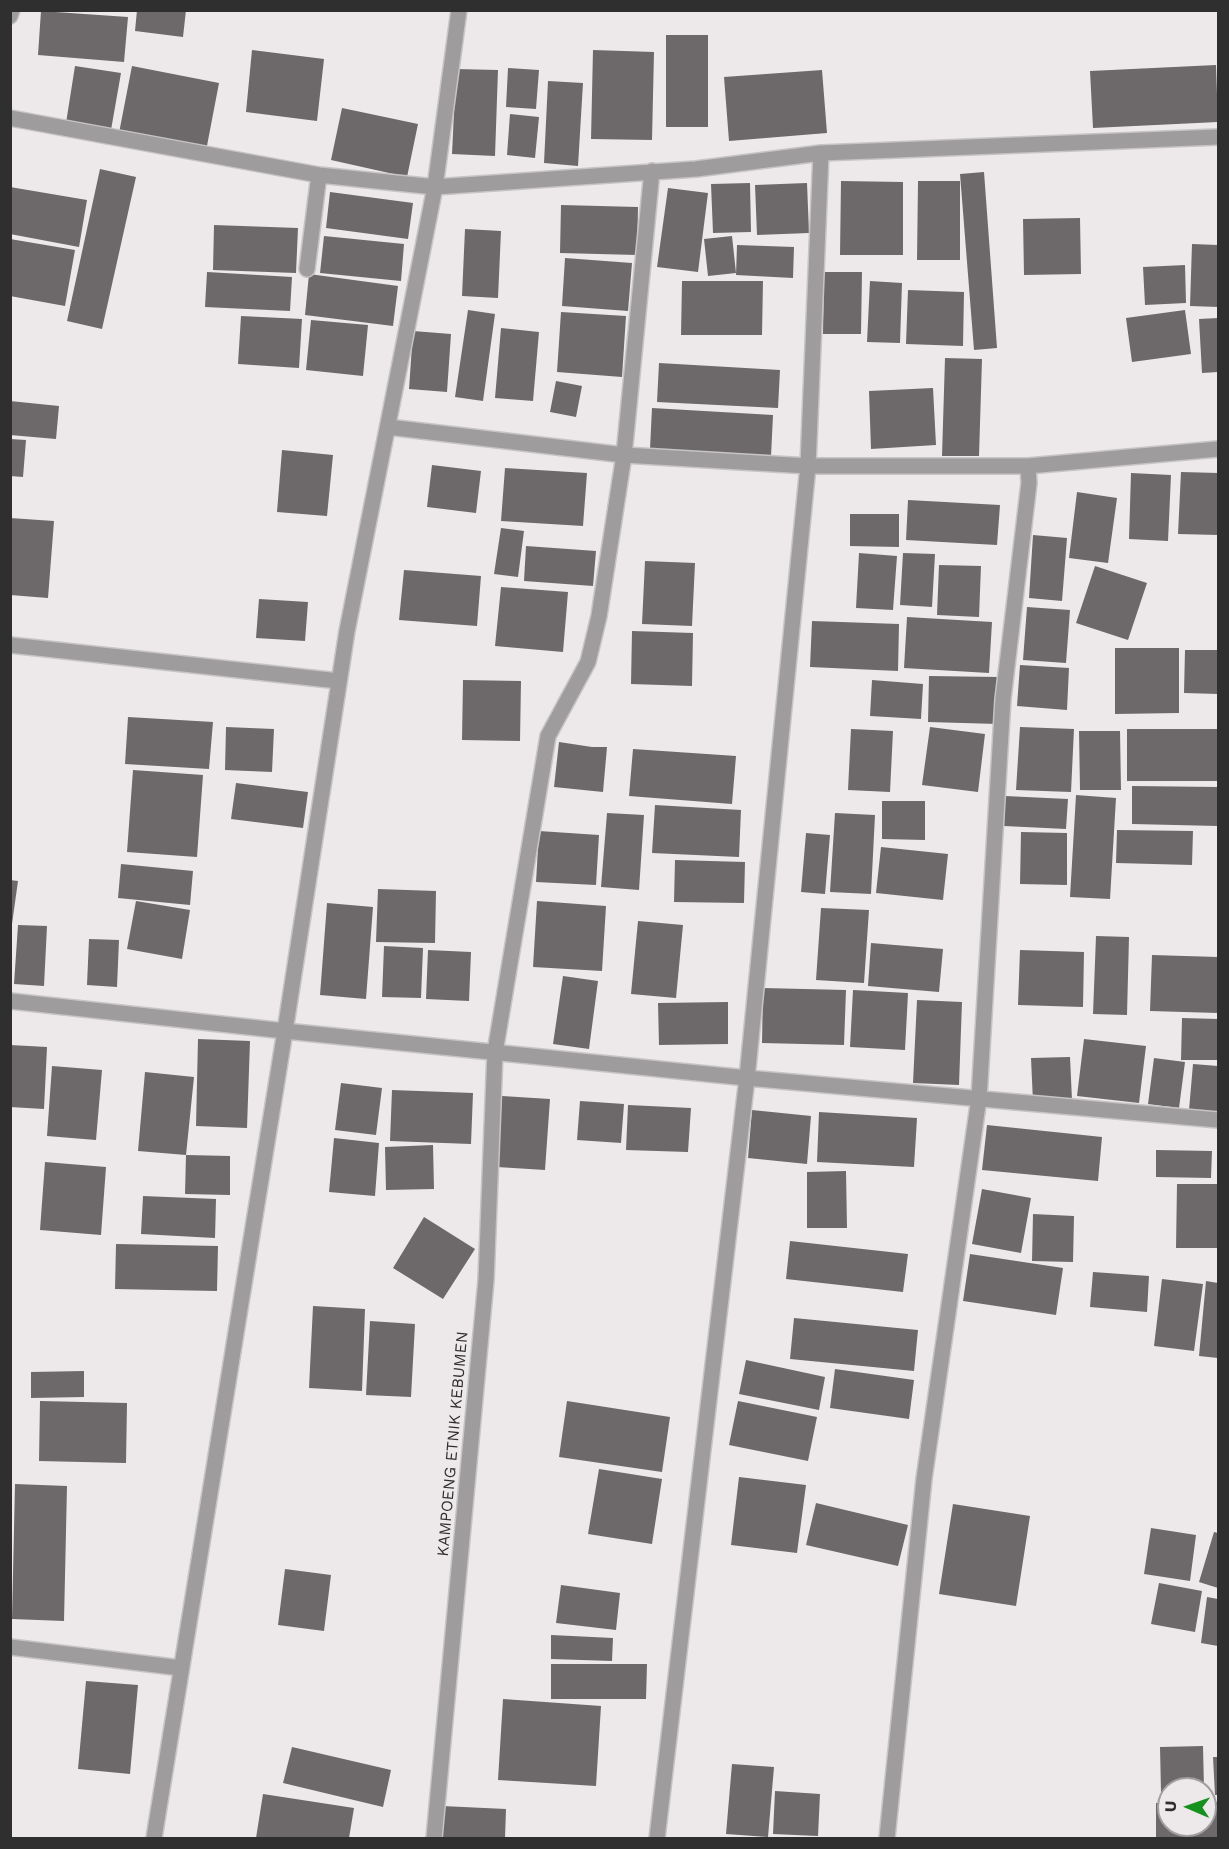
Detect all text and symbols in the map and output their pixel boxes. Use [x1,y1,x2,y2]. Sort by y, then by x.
street label: KAMPOENG ETNIK KEBUMEN [434,1331,472,1557]
north arrow [1157,1777,1217,1837]
text: U [1161,1800,1180,1812]

